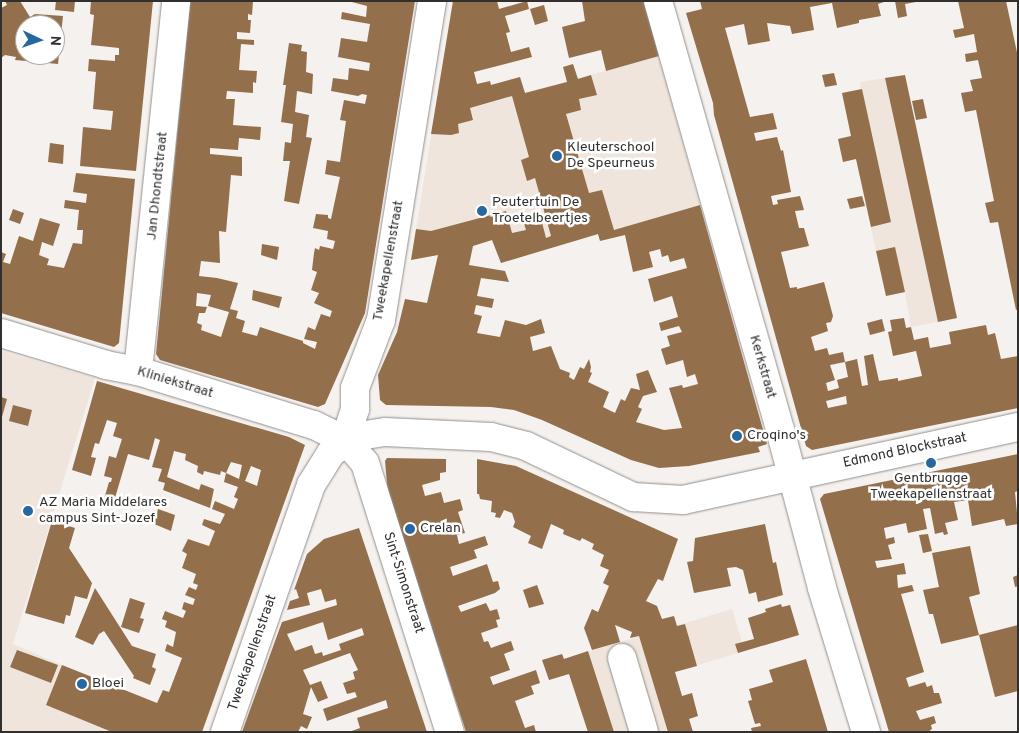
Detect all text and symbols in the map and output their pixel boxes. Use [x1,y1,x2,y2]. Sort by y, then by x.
north arrow [15,15,65,65]
text: N [46,35,63,46]
street label: Jan Dhondtstraat [144,131,172,241]
place label: Kleuterschool De Speurneus [567,140,655,172]
marker: Kleuterschool De Speurneus [551,150,563,162]
place label: Peutertuin De Troetelbeertjes [492,195,588,228]
street label: Tweekapellenstraat [370,199,408,323]
marker: Peutertuin De Troetelbeertjes [476,205,488,217]
street label: Kerkstraat [745,333,779,401]
street label: Kliniekstraat [135,363,215,403]
place label: Croqino's [747,428,806,444]
marker: Croqino's [731,430,743,442]
street label: Edmond Blockstraat [842,430,968,472]
marker: Gentbrugge Tweekapellenstraat [925,457,937,469]
place label: Gentbrugge Tweekapellenstraat [870,471,992,504]
place label: AZ Maria Middelares campus Sint-Jozef [39,495,167,528]
marker: AZ Maria Middelares campus Sint-Jozef [21,504,35,518]
place label: Crelan [420,521,461,537]
marker: Crelan [404,523,416,535]
street label: Sint-Simonstraat [379,530,427,636]
street label: Tweekapellenstraat [225,593,281,713]
place label: Bloei [92,676,124,692]
marker: Bloei [76,678,88,690]

